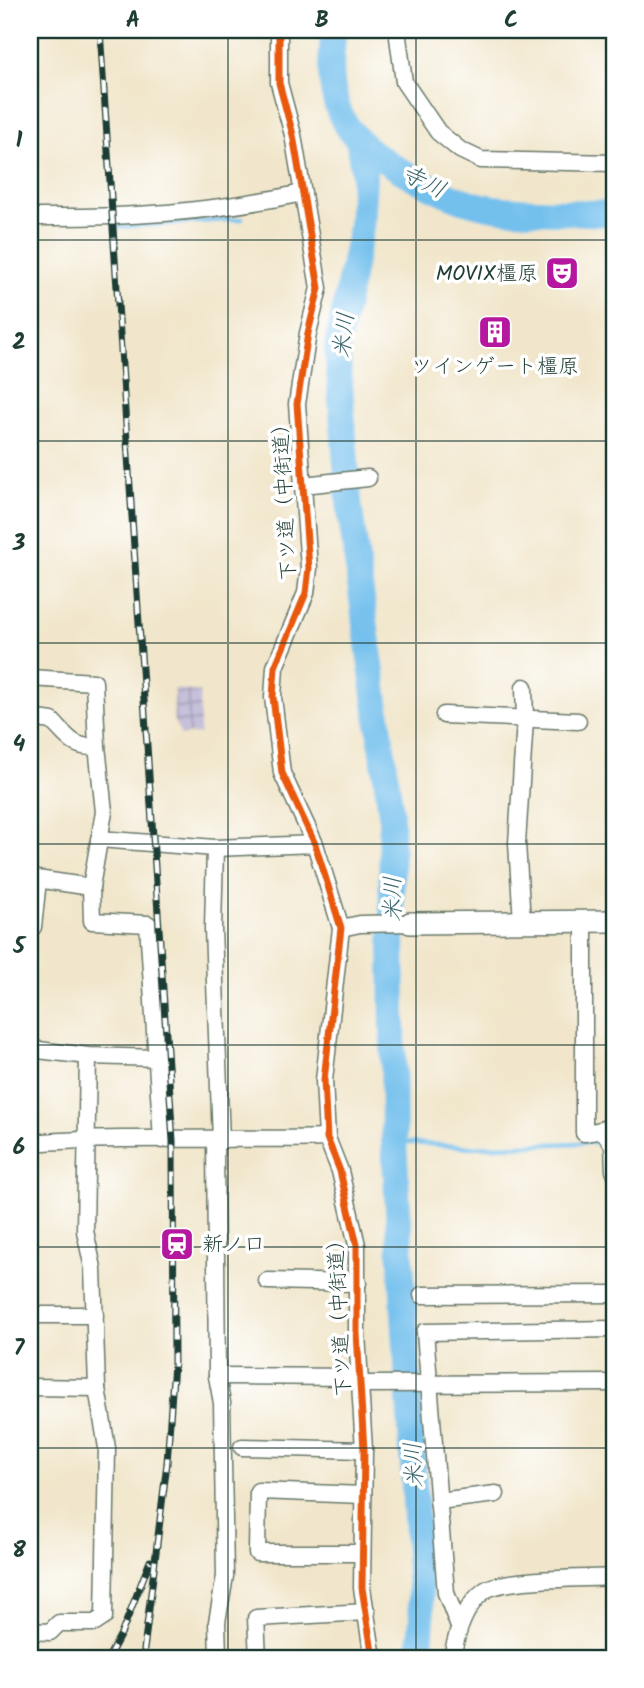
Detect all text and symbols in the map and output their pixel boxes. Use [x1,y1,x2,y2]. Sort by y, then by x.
text: A [126,3,140,39]
text: B [315,3,329,39]
text: C [504,3,518,39]
text: 1 [16,123,23,159]
water label: 寺川 [395,157,452,209]
theatre icon: MOVIX橿原 [543,254,581,292]
place label: MOVIX橿原 [436,258,538,291]
water label: 米川 [325,310,365,360]
building icon: ツインゲート橿原 [476,313,514,351]
text: 2 [12,325,26,361]
place label: ツインゲート橿原 [411,351,579,384]
street label: 下ツ道（中街道） [265,412,306,582]
text: 3 [12,526,26,562]
text: 4 [13,727,26,763]
water label: 米川 [376,876,412,922]
text: 5 [12,929,27,965]
text: 6 [13,1130,25,1166]
station icon: 新ノ口 [158,1225,196,1263]
street label: 下ツ道（中街道） [320,1228,361,1398]
place label: 新ノ口 [202,1229,265,1262]
text: 7 [14,1331,26,1367]
water label: 米川 [396,1441,434,1489]
text: 8 [12,1533,26,1569]

